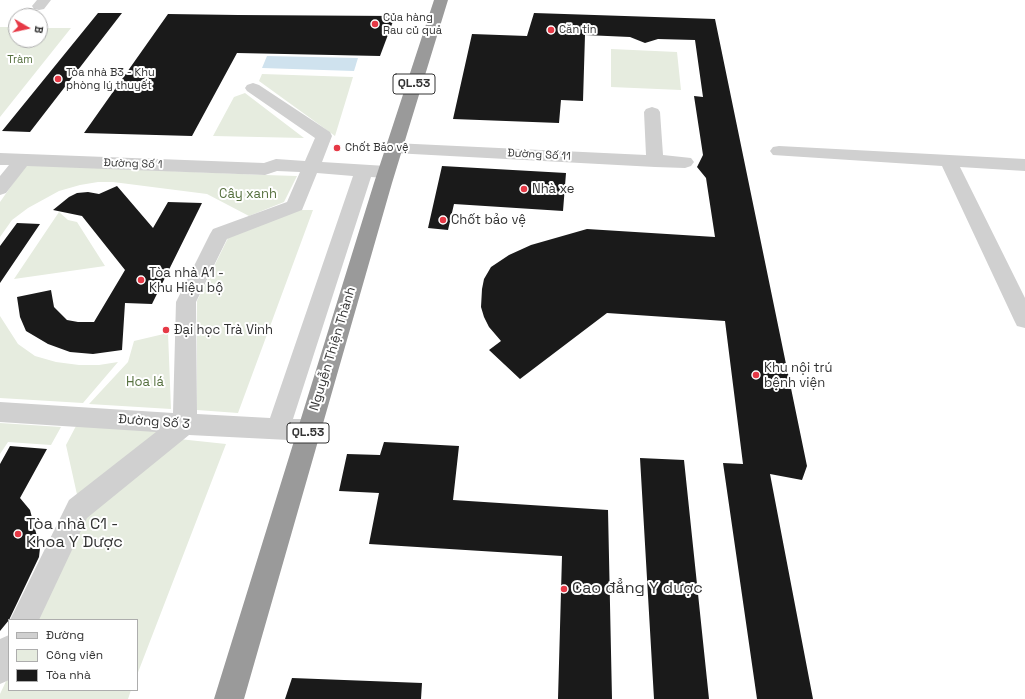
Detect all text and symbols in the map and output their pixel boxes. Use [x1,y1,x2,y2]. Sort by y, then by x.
north arrow [8,8,48,48]
place label: Của hàng Rau củ quả [383,11,442,37]
marker: Của hàng Rau củ quả [370,19,380,29]
place label: Căn tin [559,23,596,37]
text: B [31,25,46,34]
marker: Căn tin [546,25,556,35]
park label: Tràm [7,53,33,67]
place label: Tòa nhà B3 - Khu phòng lý thuyết [66,66,155,92]
marker: Tòa nhà B3 - Khu phòng lý thuyết [53,74,63,84]
road number: QL.53 [393,74,435,94]
place label: Chốt Bảo vệ [345,141,409,155]
marker: Chốt Bảo vệ [332,143,342,153]
street label: Đường Số 11 [507,147,571,163]
street label: Đường Số 1 [103,156,163,172]
place label: Nhà xe [532,181,574,197]
marker: Nhà xe [519,184,529,194]
park label: Cây xanh [219,186,277,202]
place label: Chốt bảo vệ [451,212,526,228]
marker: Chốt bảo vệ [438,215,448,225]
place label: Tòa nhà A1 - Khu Hiệu bộ [149,265,224,296]
marker: Tòa nhà A1 - Khu Hiệu bộ [136,275,146,285]
street label: Nguyễn Thiện Thành [307,285,359,413]
place label: Đại học Trà Vinh [174,322,273,338]
marker: Đại học Trà Vinh [161,325,171,335]
place label: Khu nội trú bệnh viện [764,360,832,391]
marker: Khu nội trú bệnh viện [751,370,761,380]
park label: Hoa lá [126,374,164,390]
street label: Đường Số 3 [118,412,190,432]
road number: QL.53 [287,423,329,443]
place label: Tòa nhà C1 - Khoa Y Dược [26,515,123,553]
marker: Tòa nhà C1 - Khoa Y Dược [13,529,23,539]
place label: Cao đẳng Y dược [572,579,703,599]
marker: Cao đẳng Y dược [559,584,569,594]
legend [8,619,138,691]
text: Đường [46,627,84,643]
text: Công viên [46,647,103,663]
text: Tòa nhà [46,667,91,683]

